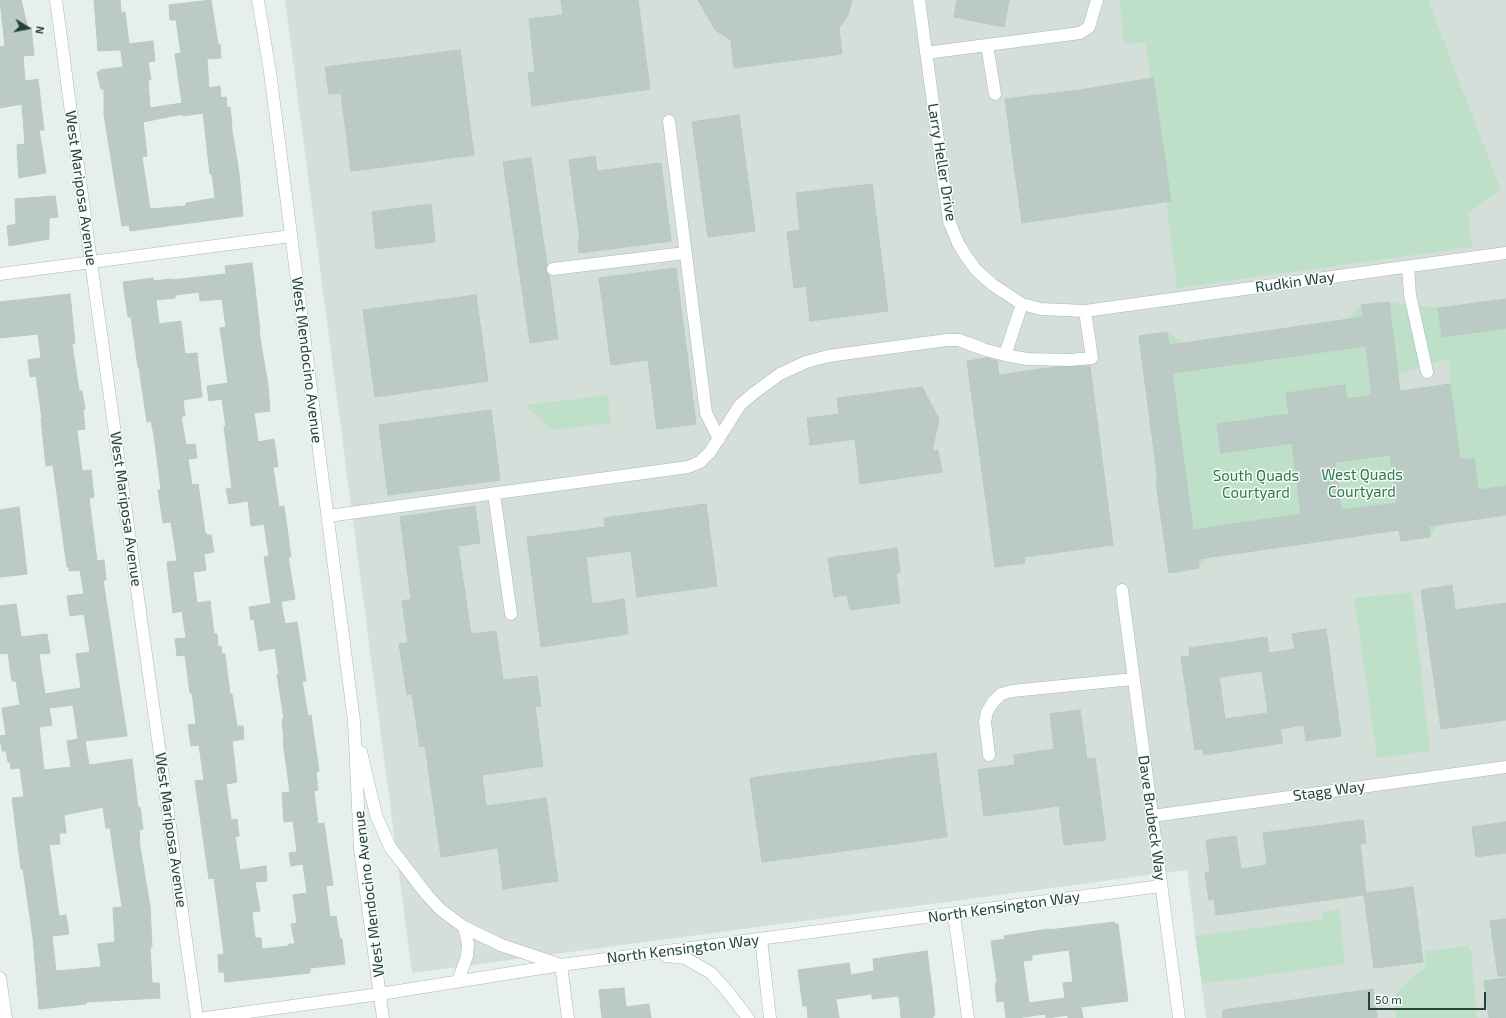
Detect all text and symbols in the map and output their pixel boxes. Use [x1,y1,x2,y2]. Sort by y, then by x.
north arrow [8,8,48,48]
text: N [33,25,47,35]
street label: Larry Heller Drive [924,102,960,222]
street label: West Mariposa Avenue [61,109,101,267]
street label: Rudkin Way [1254,268,1336,296]
street label: West Mendocino Avenue [288,276,326,444]
street label: West Mariposa Avenue [106,430,146,588]
park label: West Quads Courtyard [1321,466,1403,501]
park label: South Quads Courtyard [1213,467,1299,502]
street label: West Mariposa Avenue [151,751,191,909]
street label: Dave Brubeck Way [1134,754,1170,882]
street label: Stagg Way [1292,777,1366,805]
street label: West Mendocino Avenue [350,810,388,978]
street label: North Kensington Way [927,887,1081,927]
street label: North Kensington Way [606,931,760,967]
scale bar [1370,984,1488,1010]
text: 50 m [1375,992,1402,1006]

